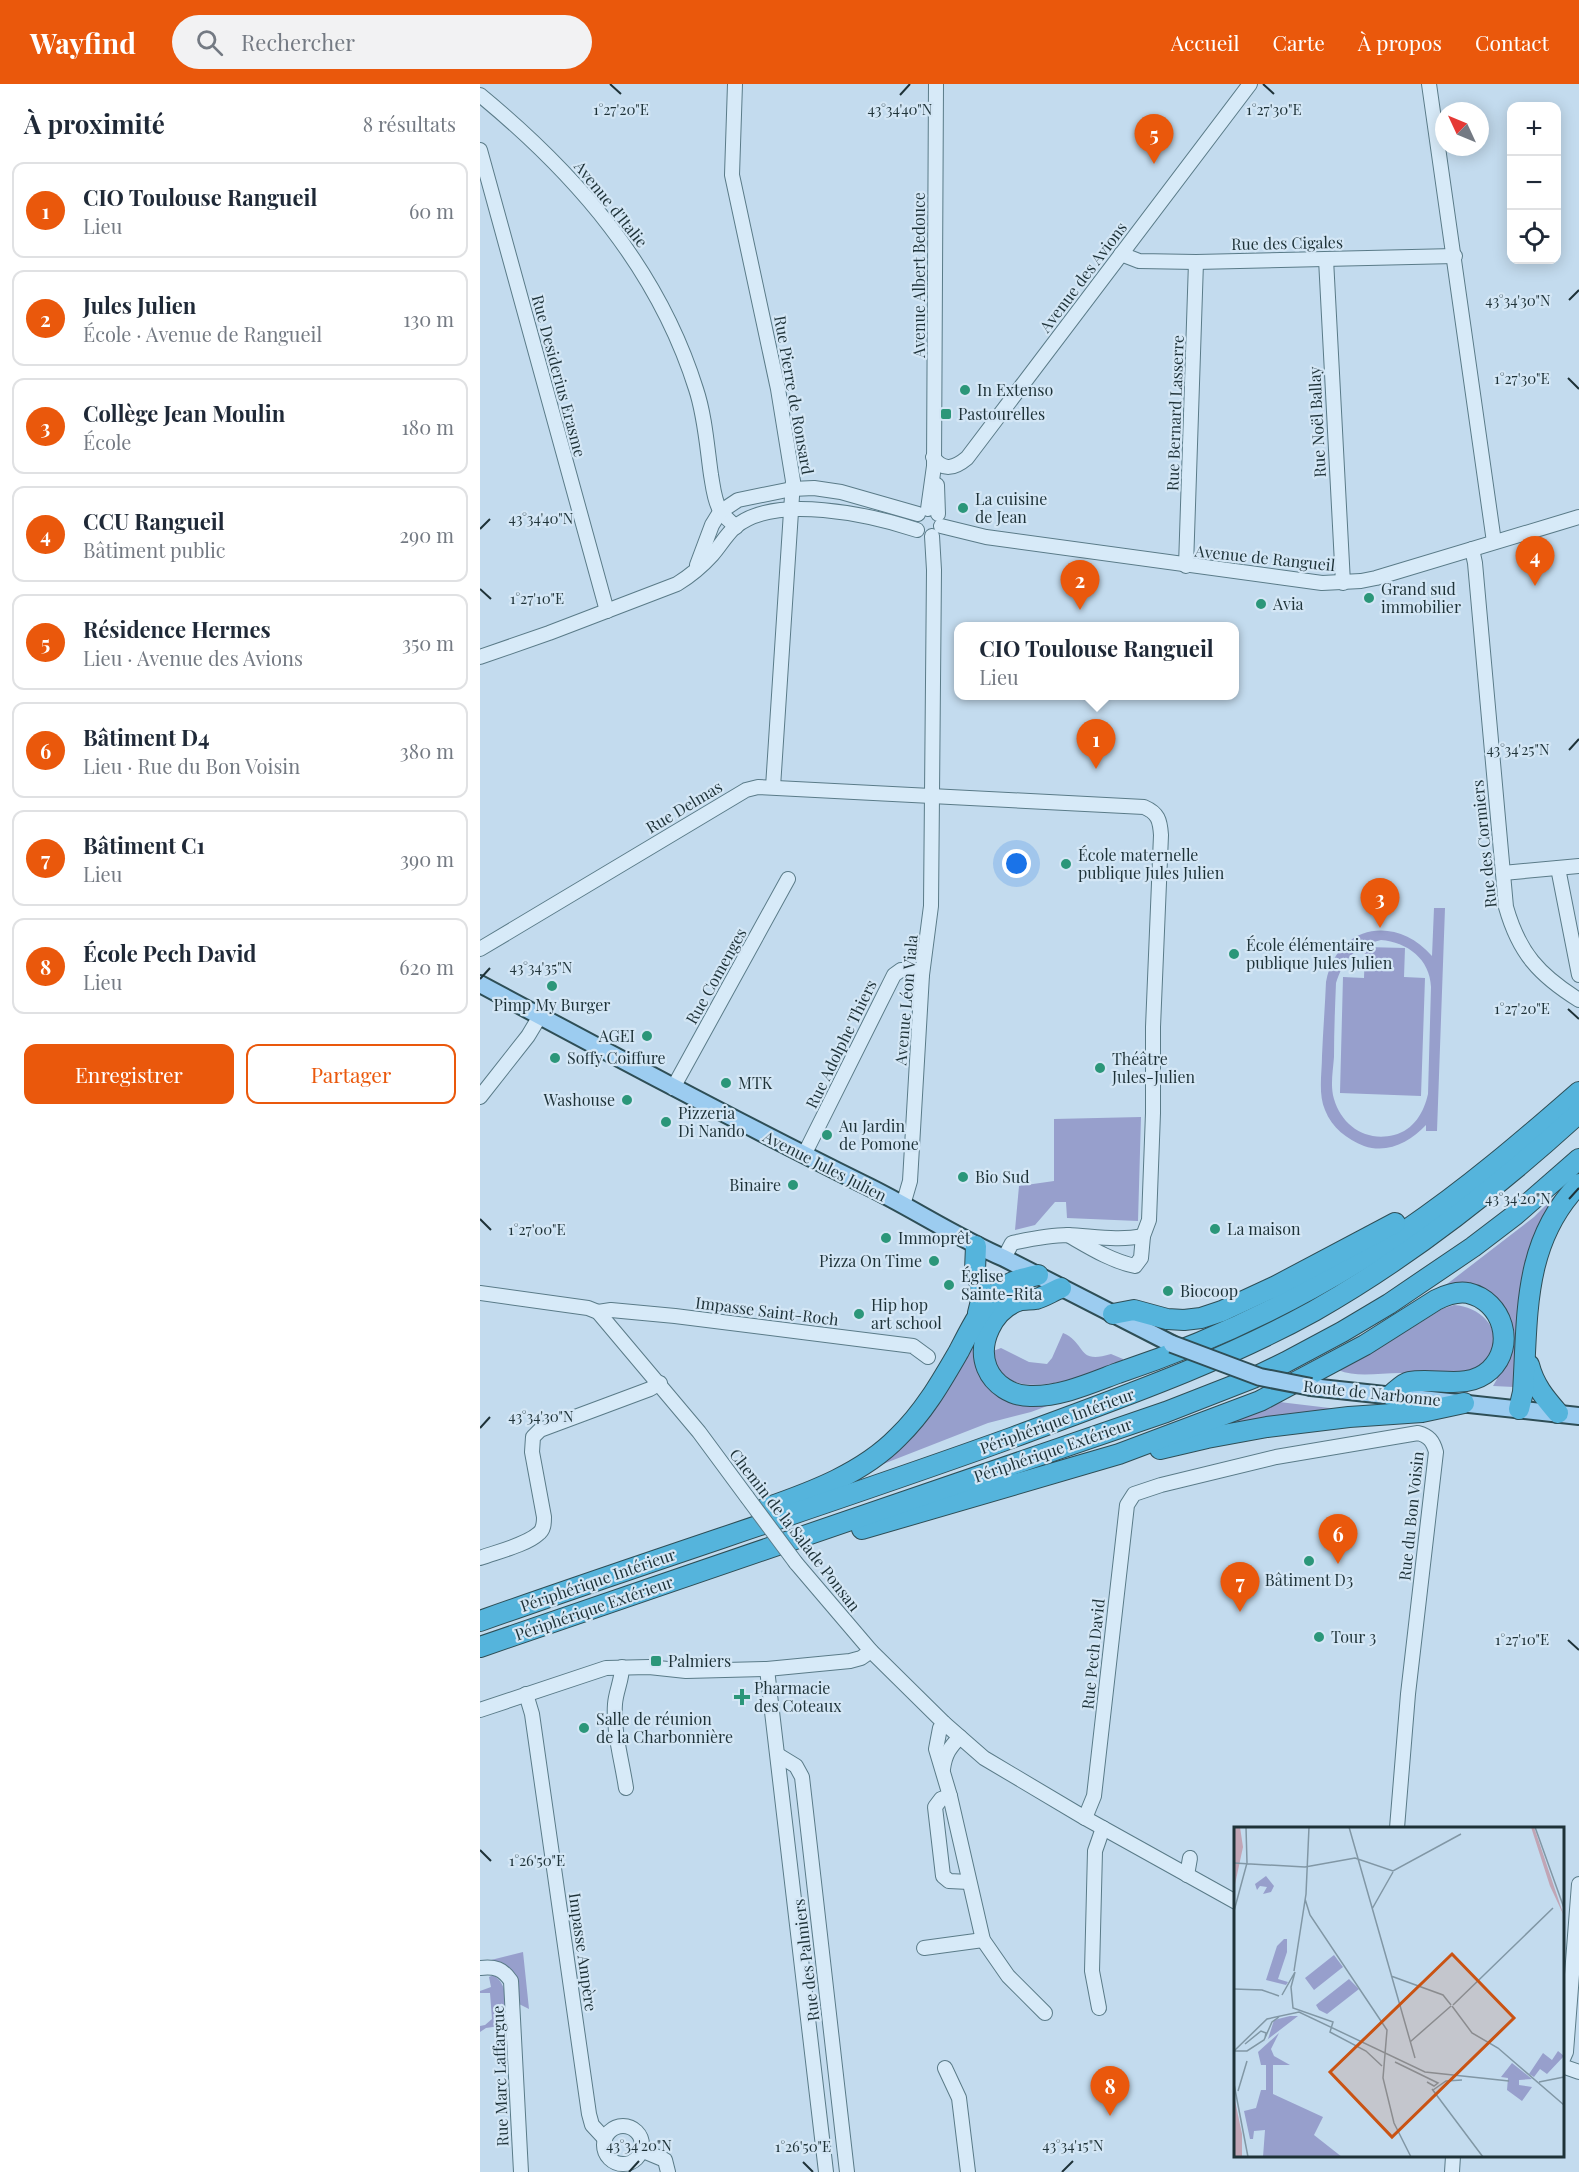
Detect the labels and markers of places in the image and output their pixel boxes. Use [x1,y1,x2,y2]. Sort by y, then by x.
pin: 5 [1134,115,1174,164]
place label: In Extenso [977,379,1053,400]
marker: In Extenso [958,383,972,397]
place label: Pastourelles [958,403,1045,424]
marker: Pastourelles [939,407,953,421]
place label: La cuisine de Jean [975,488,1047,527]
marker: La cuisine de Jean [956,501,970,515]
pin: 4 [1516,536,1554,586]
pin: 2 [1060,560,1100,610]
place label: Grand sud immobilier [1381,578,1461,617]
marker: Grand sud immobilier [1362,591,1376,605]
place label: Avia [1272,593,1304,614]
marker: Avia [1254,597,1268,611]
pin: 1 [1076,720,1116,769]
place label: École maternelle publique Jules Julien [1078,844,1225,883]
marker: École maternelle publique Jules Julien [1059,857,1073,871]
pin: 3 [1360,878,1400,928]
place label: École élémentaire publique Jules Julien [1246,934,1393,973]
marker: École élémentaire publique Jules Julien [1227,947,1241,961]
marker: Pimp My Burger [545,979,559,993]
place label: Pimp My Burger [494,994,610,1015]
place label: AGEI [598,1025,635,1046]
marker: AGEI [640,1029,654,1043]
place label: Soffy Coiffure [567,1047,666,1068]
place label: Théâtre Jules-Julien [1111,1048,1196,1087]
marker: Soffy Coiffure [548,1051,562,1065]
marker: Théâtre Jules-Julien [1093,1061,1107,1075]
place label: MTK [738,1072,773,1093]
marker: MTK [719,1076,733,1090]
place label: Washouse [542,1089,615,1110]
marker: Washouse [620,1093,634,1107]
place label: Pizzeria Di Nando [678,1102,745,1141]
marker: Pizzeria Di Nando [659,1115,673,1129]
place label: Au Jardin de Pomone [838,1115,919,1154]
marker: Au Jardin de Pomone [820,1128,834,1142]
place label: Bio Sud [975,1166,1030,1187]
marker: Bio Sud [956,1170,970,1184]
place label: Binaire [729,1174,781,1195]
marker: Binaire [786,1178,800,1192]
place label: La maison [1227,1218,1301,1239]
marker: La maison [1208,1222,1222,1236]
place label: Immoprêt [898,1227,971,1248]
marker: Immoprêt [879,1231,893,1245]
place label: Pizza On Time [819,1250,922,1271]
marker: Pizza On Time [927,1254,941,1268]
place label: Église Sainte-Rita [961,1265,1042,1304]
marker: Église Sainte-Rita [942,1278,956,1292]
place label: Biocoop [1180,1280,1238,1301]
marker: Biocoop [1161,1284,1175,1298]
place label: Hip hop art school [871,1294,942,1333]
marker: Hip hop art school [852,1307,866,1321]
pin: 6 [1318,1514,1358,1564]
marker: Bâtiment D3 [1302,1554,1316,1568]
pin: 7 [1220,1562,1260,1612]
place label: Bâtiment D3 [1265,1569,1353,1590]
place label: Tour 3 [1331,1626,1376,1647]
marker: Tour 3 [1312,1630,1326,1644]
place label: Palmiers [668,1650,731,1671]
marker: Palmiers [649,1654,663,1668]
place label: Pharmacie des Coteaux [754,1677,842,1716]
marker: Pharmacie des Coteaux [735,1690,749,1704]
place label: Salle de réunion de la Charbonnière [596,1708,733,1747]
marker: Salle de réunion de la Charbonnière [577,1721,591,1735]
pin: 8 [1090,2066,1130,2116]

